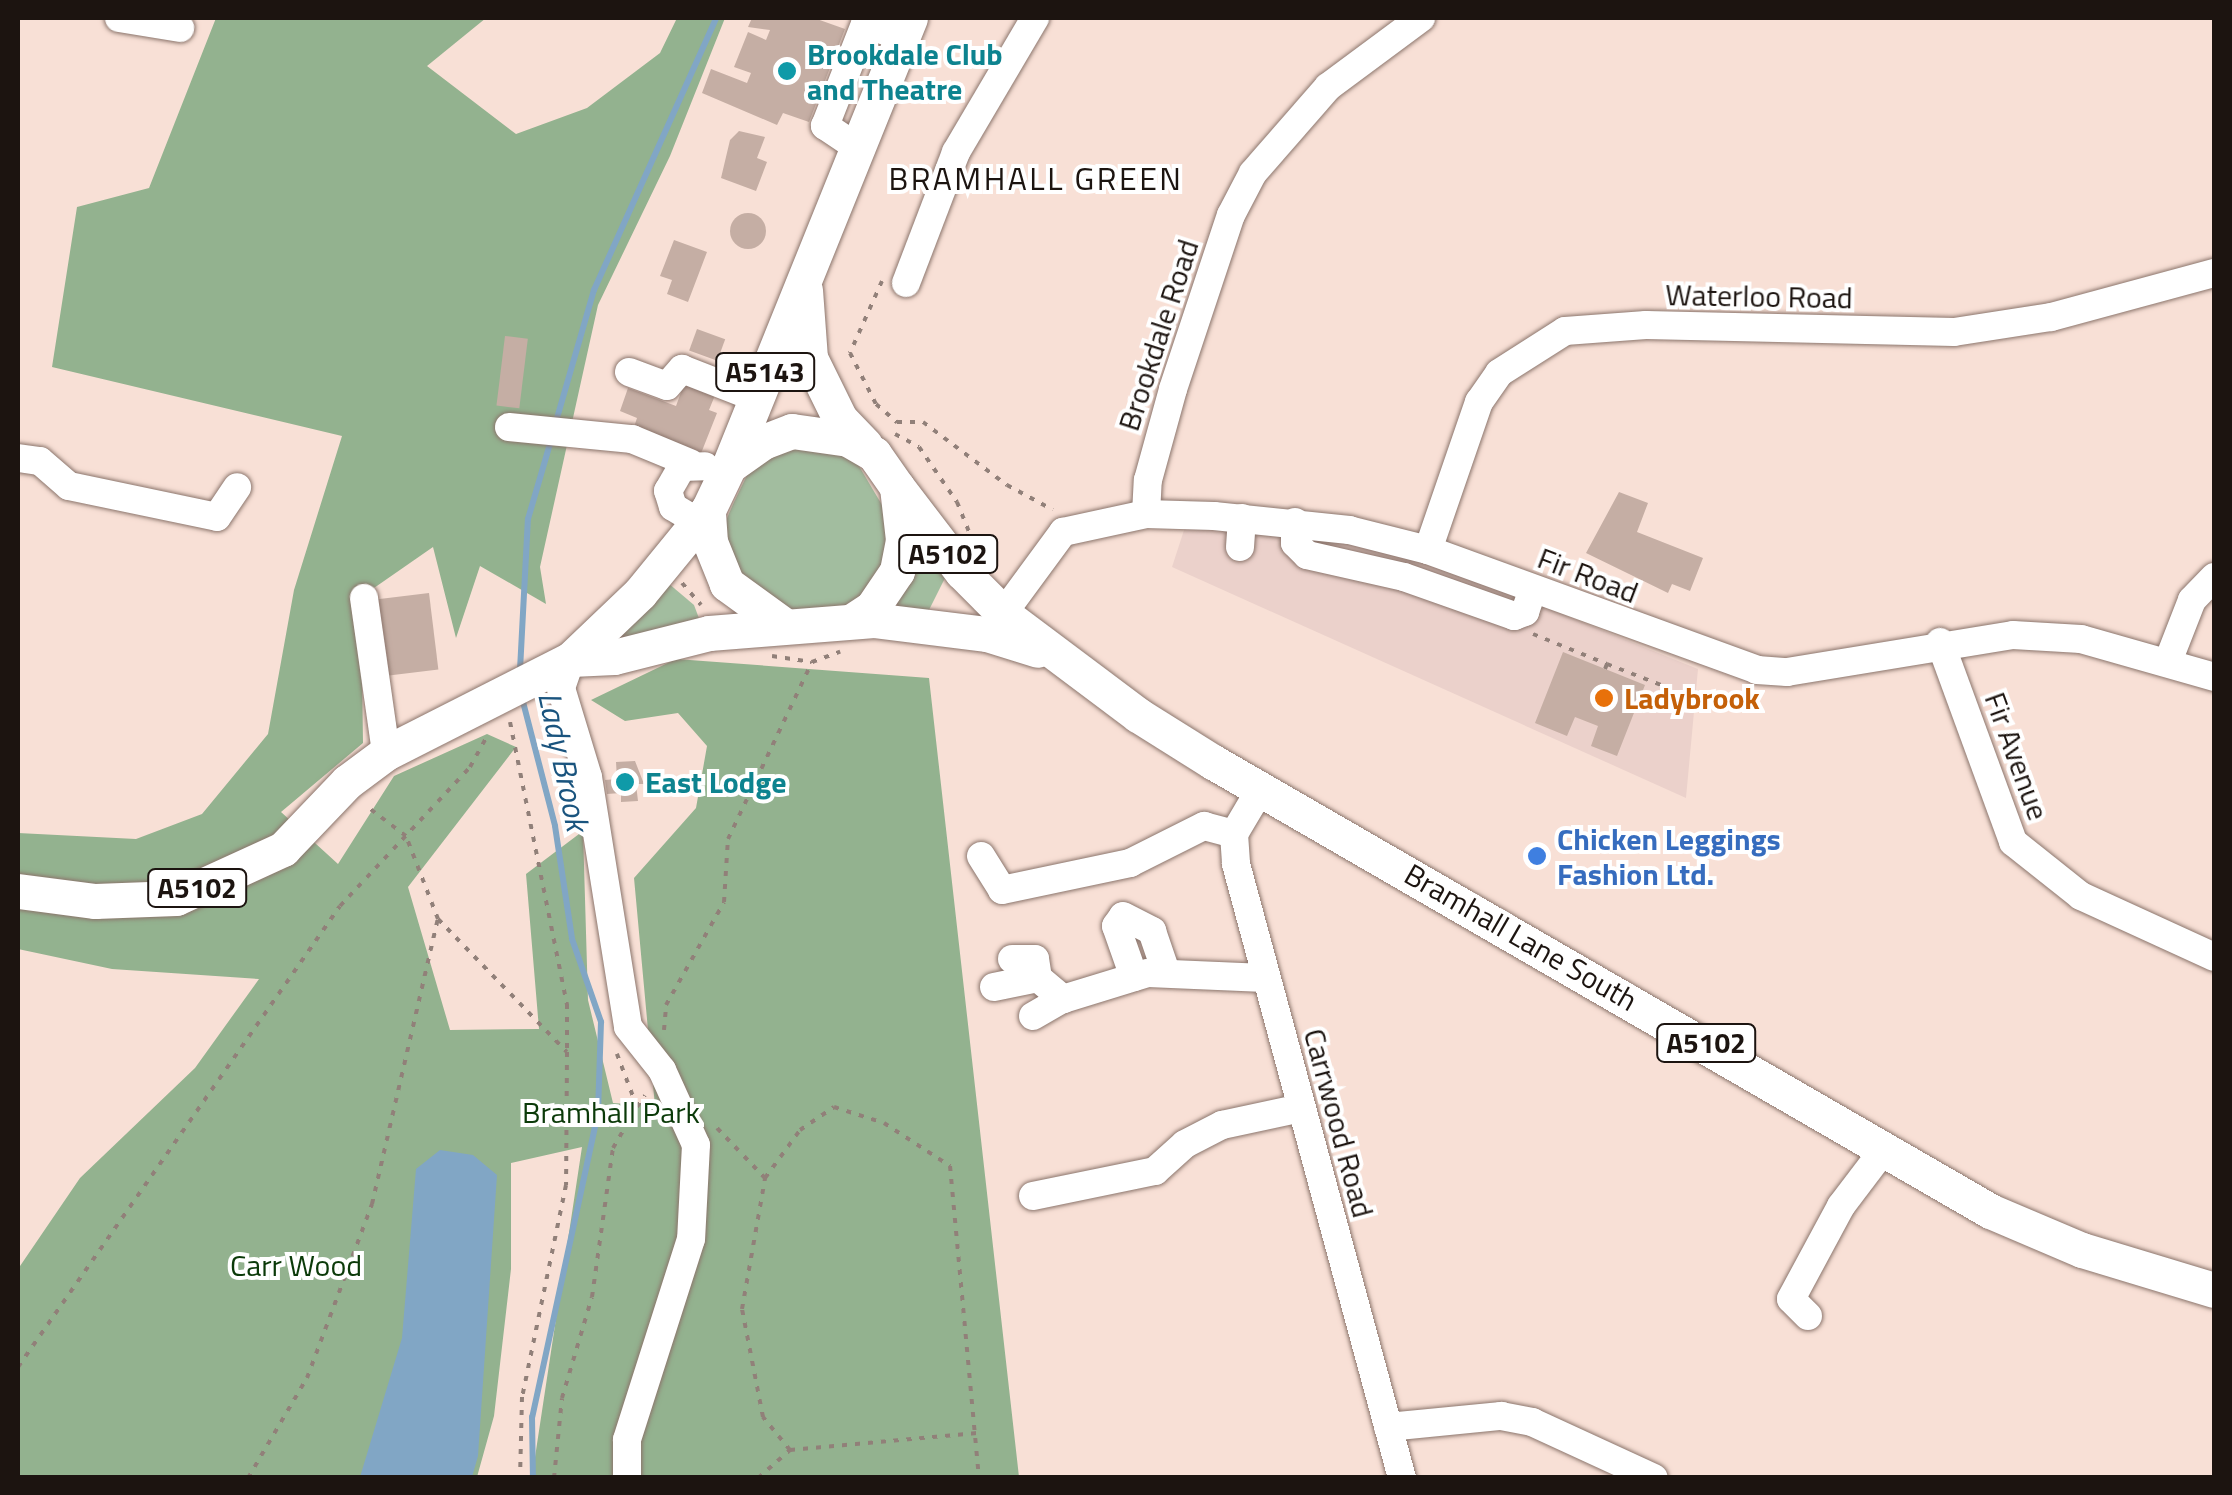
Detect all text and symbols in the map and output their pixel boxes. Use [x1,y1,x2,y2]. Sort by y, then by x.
place label: Brookdale Club and Theatre [807,36,1003,106]
marker: Brookdale Club and Theatre [776,60,798,82]
district label: BRAMHALL GREEN [889,159,1183,197]
street label: Brookdale Road [1110,235,1206,435]
street label: Waterloo Road [1665,276,1853,316]
road number: A5143 [715,349,815,395]
road number: A5102 [898,531,998,577]
street label: Fir Road [1533,540,1643,610]
place label: Ladybrook [1624,680,1760,716]
marker: Ladybrook [1593,687,1615,709]
street label: Fir Avenue [1977,687,2057,825]
water label: Lady Brook [531,688,597,834]
place label: East Lodge [645,764,787,800]
marker: East Lodge [614,771,636,793]
place label: Chicken Leggings Fashion Ltd. [1557,821,1781,892]
marker: Chicken Leggings Fashion Ltd. [1526,845,1548,867]
street label: Bramhall Lane South [1398,856,1644,1018]
road number: A5102 [147,865,247,911]
road number: A5102 [1656,1020,1756,1066]
street label: Carrwood Road [1297,1025,1381,1221]
park label: Bramhall Park [522,1094,700,1130]
park label: Carr Wood [230,1247,362,1283]

